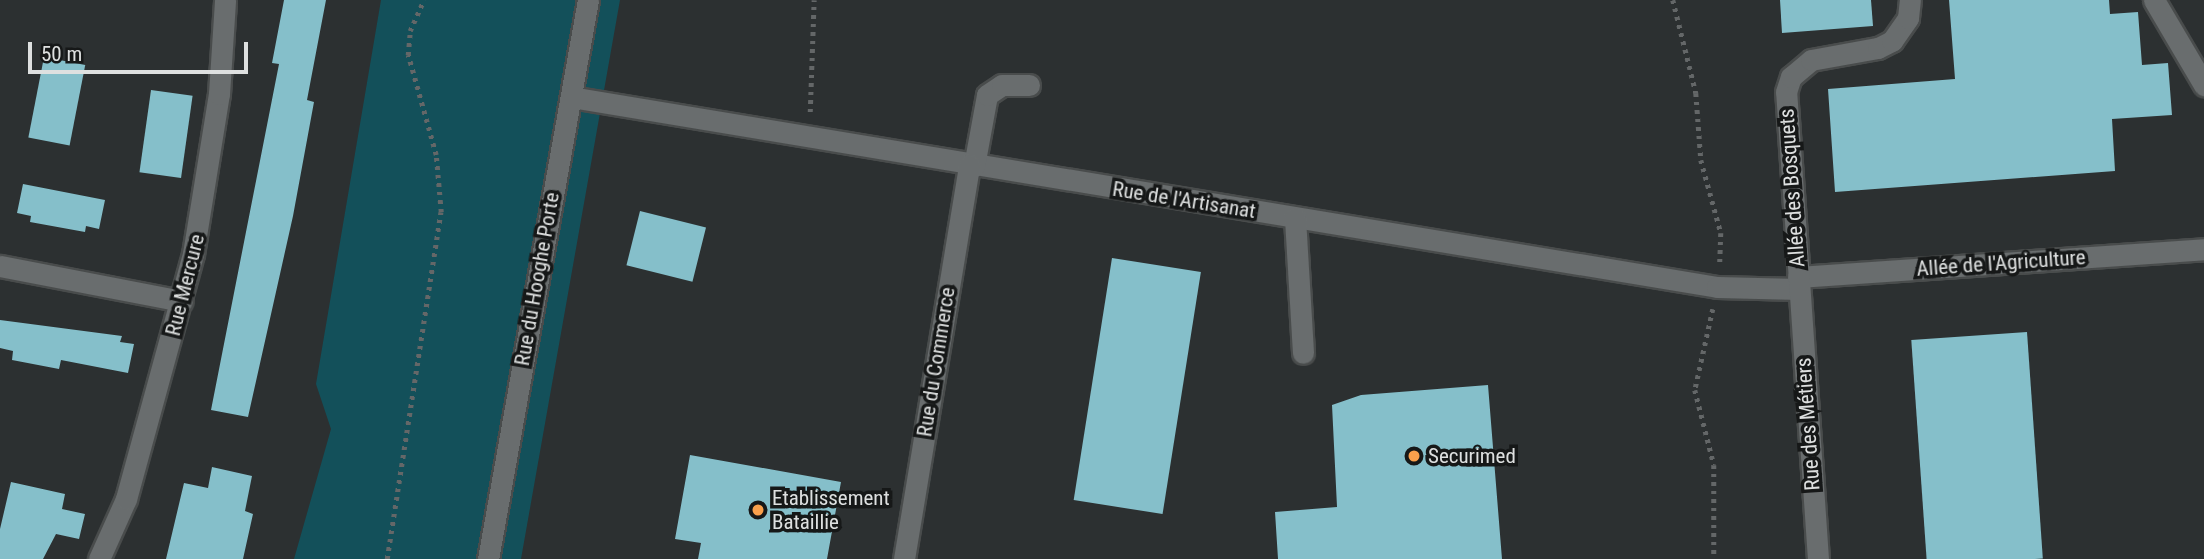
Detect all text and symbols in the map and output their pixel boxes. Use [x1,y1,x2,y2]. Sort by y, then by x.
scale bar [32,28,252,72]
text: 50 m [41,42,82,66]
street label: Allée des Bosquets [1774,108,1810,268]
street label: Rue de l'Artisanat [1111,176,1257,224]
street label: Rue du Hooghe Porte [509,190,565,368]
street label: Rue Mercure [160,232,210,338]
street label: Allée de l'Agriculture [1916,245,2086,281]
street label: Rue du Commerce [912,285,960,439]
street label: Rue des Métiers [1791,357,1825,491]
place label: Securimed [1428,443,1516,469]
marker: Securimed [1406,448,1422,464]
place label: Etablissement Bataillie [772,485,890,535]
marker: Etablissement Bataillie [750,502,766,518]

